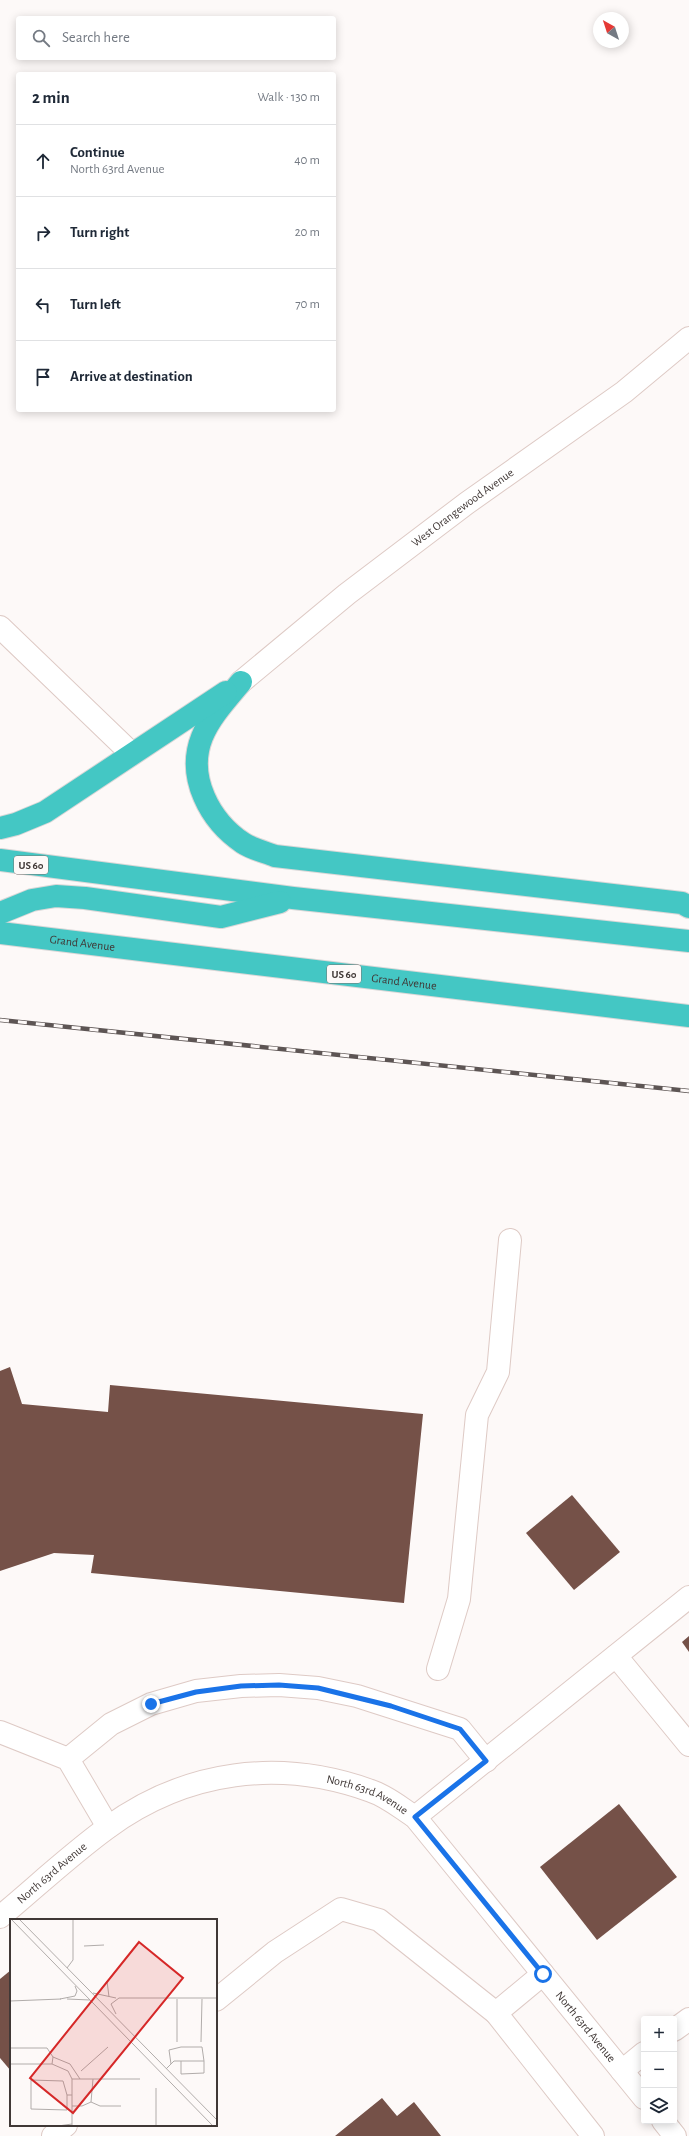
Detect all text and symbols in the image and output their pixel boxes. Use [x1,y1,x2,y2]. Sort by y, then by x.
north arrow [593,12,629,48]
search box [16,16,336,60]
icon: search [30,27,52,49]
text: Search here [62,30,130,45]
text: 2 min [32,89,70,106]
text: Walk · 130 m [257,91,320,104]
text: Continue [70,145,125,160]
icon: ahead [32,150,54,172]
text: 40 m [294,154,320,167]
text: North 63rd Avenue [70,163,165,176]
icon: right [32,222,54,244]
text: Turn right [70,225,129,240]
text: 20 m [295,226,320,239]
icon: left [32,294,54,316]
text: Turn left [70,297,121,312]
text: 70 m [295,298,320,311]
icon: arrive [32,366,54,388]
text: Arrive at destination [70,369,193,384]
street label: West Orangewood Avenue [409,466,516,549]
road number: US 60 [14,856,48,874]
street label: Grand Avenue [49,933,116,953]
road number: US 60 [327,965,361,983]
street label: Grand Avenue [371,972,437,992]
route end [142,1695,160,1713]
street label: North 63rd Avenue [325,1773,410,1817]
street label: North 63rd Avenue [15,1840,89,1906]
inset map [10,1919,217,2126]
route start [534,1965,552,1983]
street label: North 63rd Avenue [554,1989,618,2064]
map controls [641,2016,677,2124]
button: + [641,2016,677,2052]
button: − [641,2052,677,2088]
button: layers [641,2088,677,2124]

